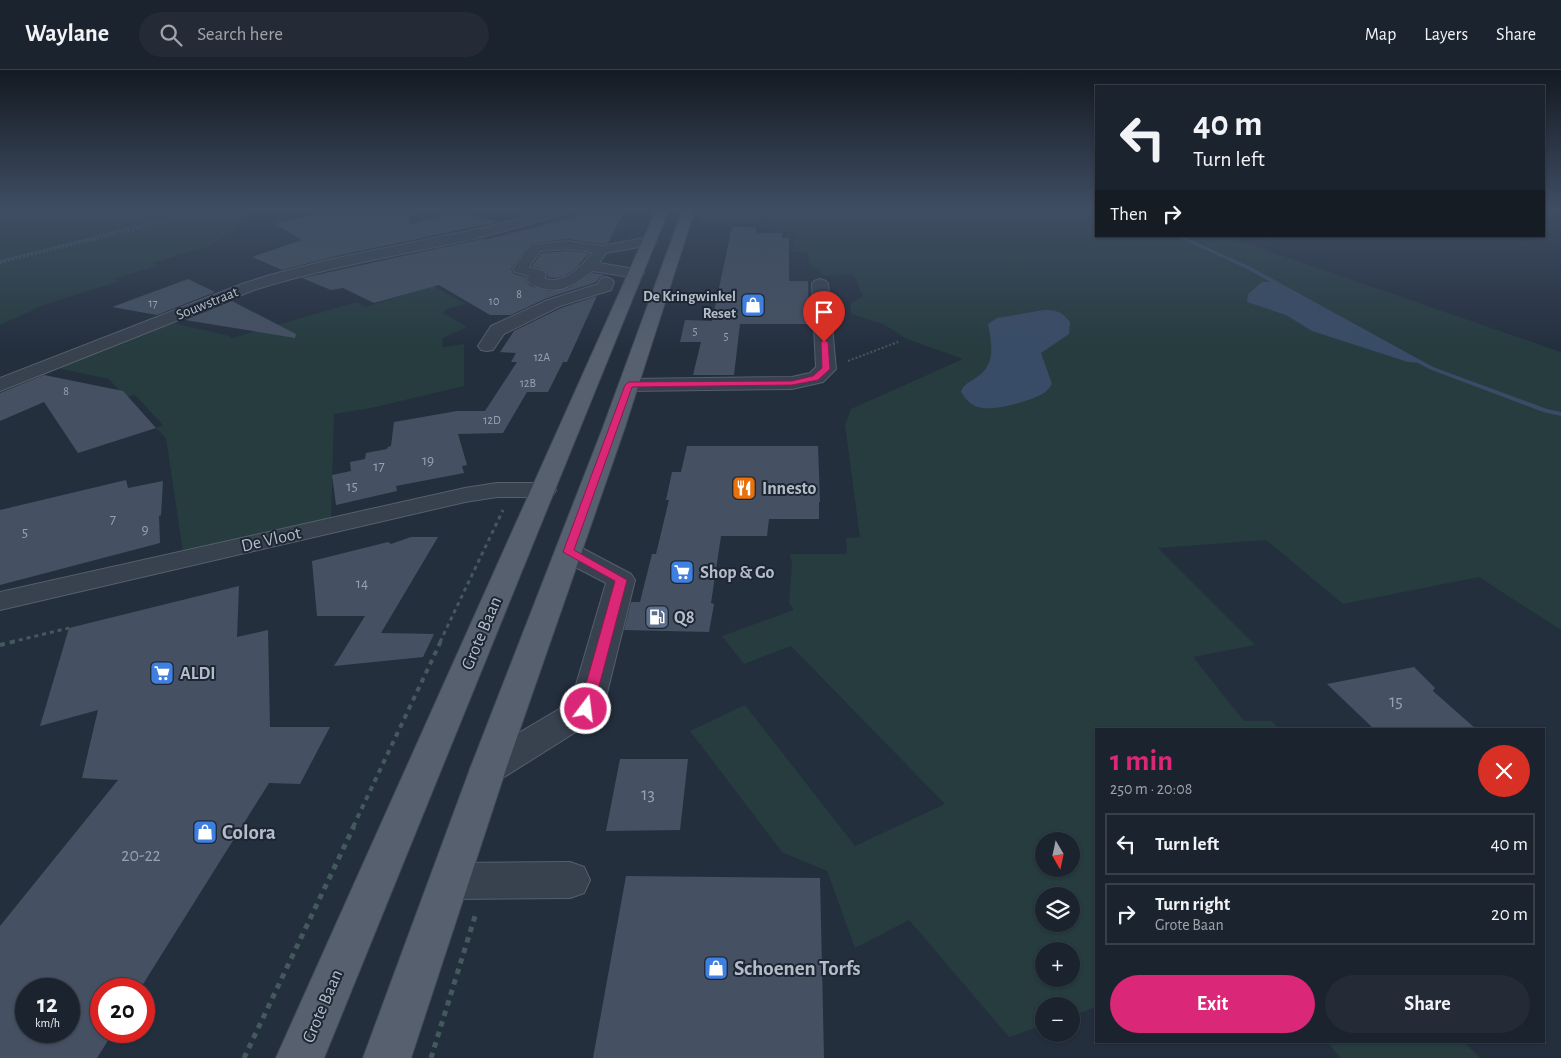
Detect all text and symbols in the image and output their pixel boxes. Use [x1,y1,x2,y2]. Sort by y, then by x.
search box [139,12,489,57]
icon: search [157,21,185,49]
text: Waylane [25,22,109,46]
text: Search here [197,25,283,44]
text: Map [1365,26,1396,44]
text: Layers [1424,26,1468,44]
text: Share [1496,26,1536,44]
icon: left [1110,105,1175,170]
text: 40 m [1193,107,1262,142]
text: Turn left [1193,148,1265,170]
icon: right [1158,200,1186,228]
text: Then [1110,205,1148,224]
street label: Souwstraat [174,284,241,323]
house number: 8 [516,288,522,300]
place label: De Kringwinkel Reset [643,289,736,321]
pin [803,291,845,342]
shop icon: De Kringwinkel Reset [740,292,766,318]
house number: 10 [489,295,499,307]
house number: 17 [148,297,158,309]
icon: arrive [810,298,838,326]
house number: 5 [692,325,698,337]
house number: 5 [723,330,729,342]
house number: 12A [534,351,550,363]
house number: 12B [520,377,536,389]
house number: 8 [63,385,69,397]
house number: 12D [483,414,501,426]
house number: 19 [422,453,434,468]
house number: 17 [373,459,385,474]
restaurant icon: Innesto [731,475,757,501]
house number: 15 [346,479,358,494]
place label: Innesto [762,480,817,498]
house number: 7 [110,512,116,527]
house number: 9 [141,522,149,537]
street label: De Vloot [240,524,303,556]
house number: 5 [22,525,28,540]
supermarket icon: Shop & Go [669,559,695,585]
place label: Shop & Go [700,564,774,582]
house number: 14 [356,576,368,591]
street label: Grote Baan [459,594,505,672]
fuel station icon: Q8 [644,604,670,630]
place label: Q8 [674,609,695,627]
supermarket icon: ALDI [149,660,175,686]
place label: ALDI [180,665,216,683]
position arrow [559,682,611,734]
house number: 15 [1389,693,1403,711]
button: close [1478,745,1530,797]
text: 1 min [1110,746,1173,776]
text: 250 m · 20:08 [1110,781,1192,797]
house number: 13 [641,786,655,804]
shop icon: Colora [192,819,218,845]
place label: Colora [222,822,276,843]
icon: left [1112,830,1140,858]
north arrow [1035,832,1080,878]
map controls [1035,832,1080,1042]
text: Turn left [1155,835,1219,854]
text: 40 m [1490,835,1528,854]
house number: 20-22 [121,847,161,865]
button: layers [1035,887,1080,932]
text: Turn right [1155,895,1230,914]
icon: right [1112,900,1140,928]
text: 20 m [1491,905,1528,924]
text: Grote Baan [1155,917,1224,933]
button: + [1035,942,1080,987]
shop icon: Schoenen Torfs [703,955,729,981]
place label: Schoenen Torfs [734,958,861,979]
street label: Grote Baan [300,967,346,1045]
button: Exit [1110,975,1315,1033]
button: Share [1325,975,1530,1033]
speed limit sign: 20 [90,978,155,1043]
text: 12 [37,992,58,1017]
button: − [1035,997,1080,1042]
text: km/h [35,1017,60,1029]

